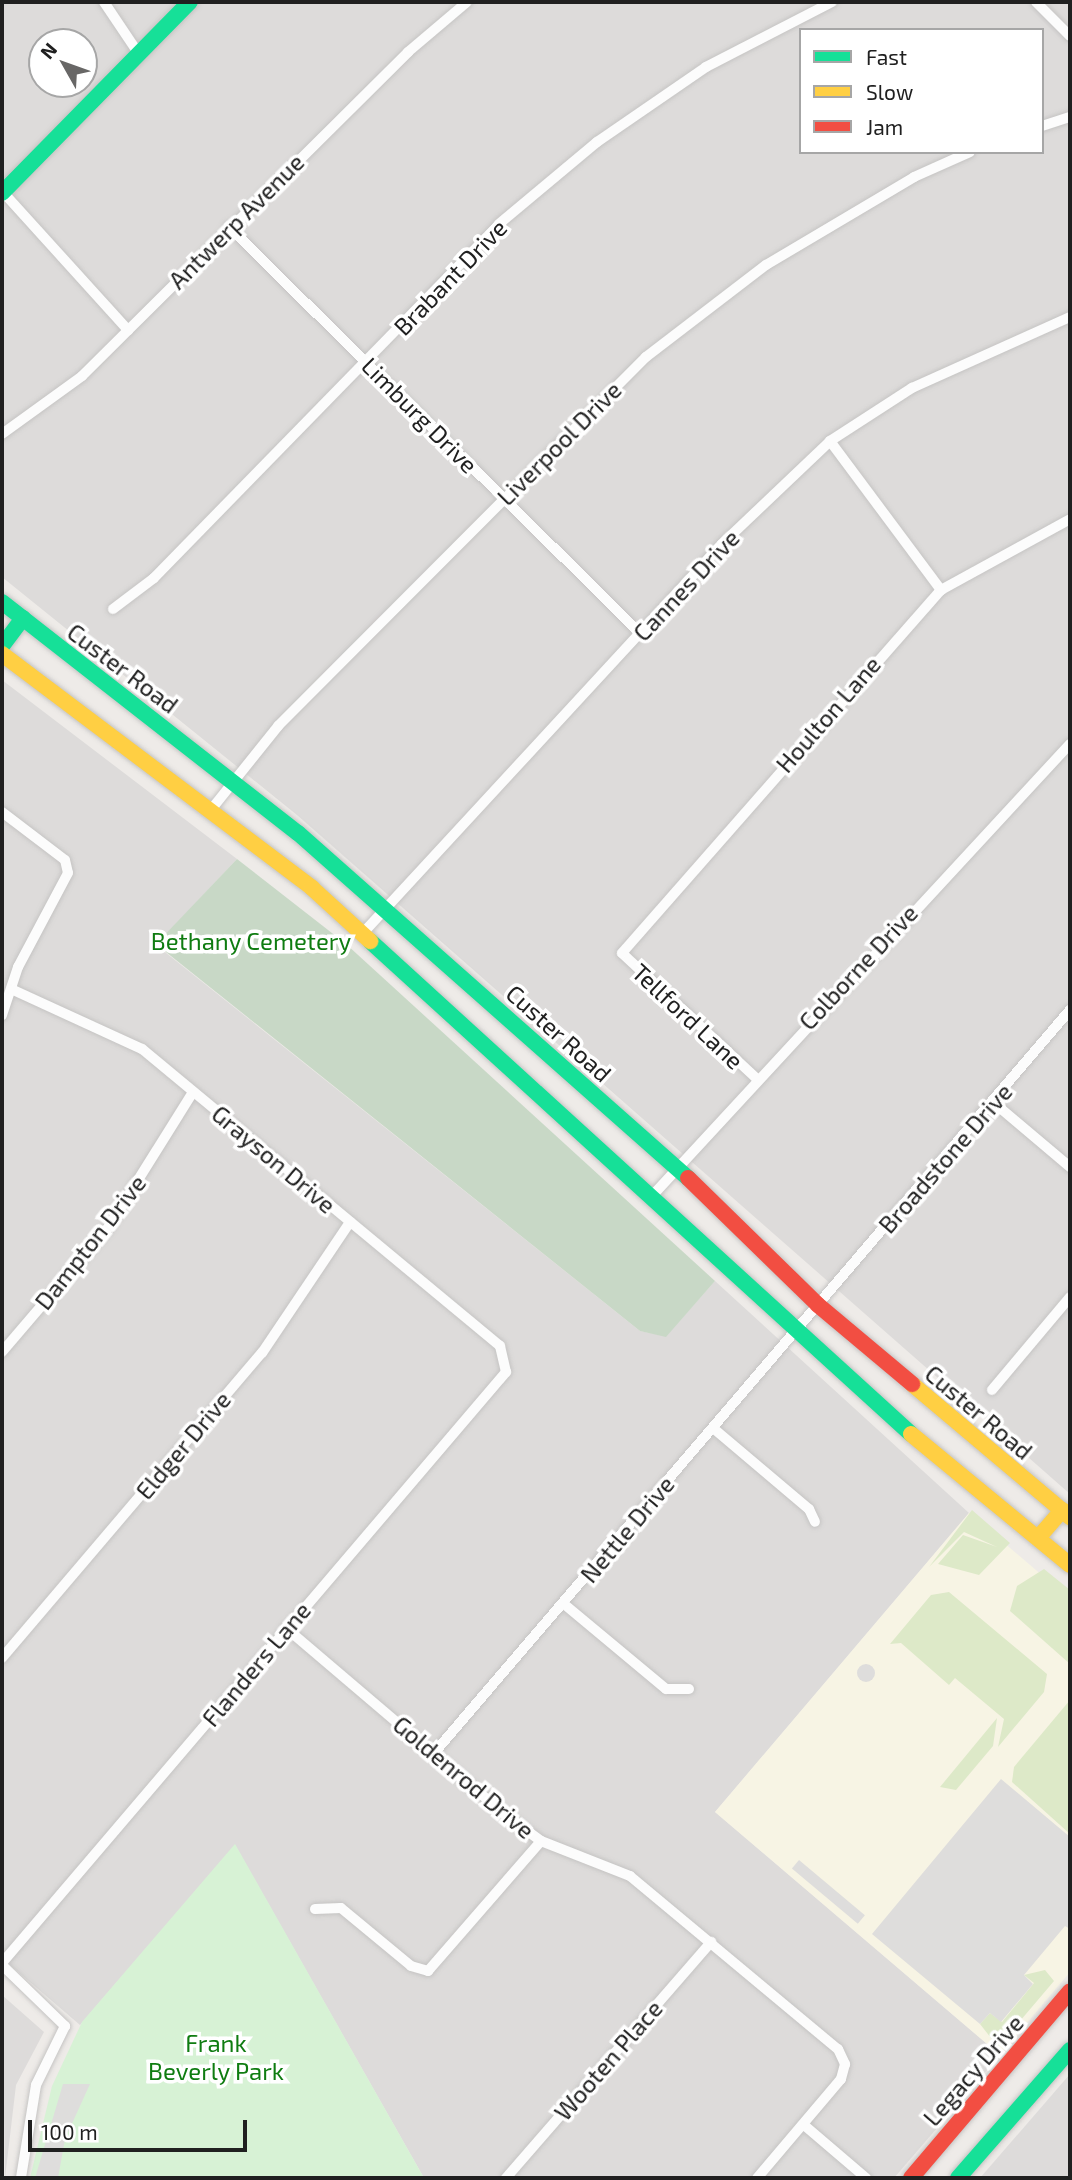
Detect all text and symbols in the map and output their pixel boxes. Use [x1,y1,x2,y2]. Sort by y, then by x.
north arrow [28,28,98,98]
legend [799,28,1044,154]
text: N [35,38,61,63]
text: Fast [866,44,907,69]
text: Slow [866,79,913,104]
text: Jam [866,114,903,139]
street label: Antwerp Avenue [162,147,310,295]
street label: Brabant Drive [388,213,512,341]
street label: Limburg Drive [356,351,484,479]
street label: Liverpool Drive [491,375,627,511]
street label: Cannes Drive [627,523,745,647]
street label: Custer Road [62,617,184,719]
street label: Houlton Lane [770,650,886,778]
street label: Colborne Drive [793,898,923,1036]
park label: Bethany Cemetery [151,927,351,955]
street label: Tellford Lane [626,957,750,1075]
street label: Custer Road [500,978,618,1088]
street label: Broadstone Drive [872,1077,1018,1239]
street label: Grayson Drive [206,1099,342,1219]
street label: Dampton Drive [28,1169,152,1315]
street label: Custer Road [919,1359,1039,1465]
street label: Eldger Drive [129,1385,237,1505]
street label: Nettle Drive [574,1470,680,1588]
street label: Flanders Lane [196,1596,316,1732]
street label: Goldenrod Drive [388,1710,540,1844]
street label: Wooten Place [548,1994,668,2126]
street label: Legacy Drive [917,2008,1029,2132]
park label: Frank Beverly Park [148,2029,284,2085]
scale bar [32,2106,250,2150]
text: 100 m [41,2119,98,2144]

